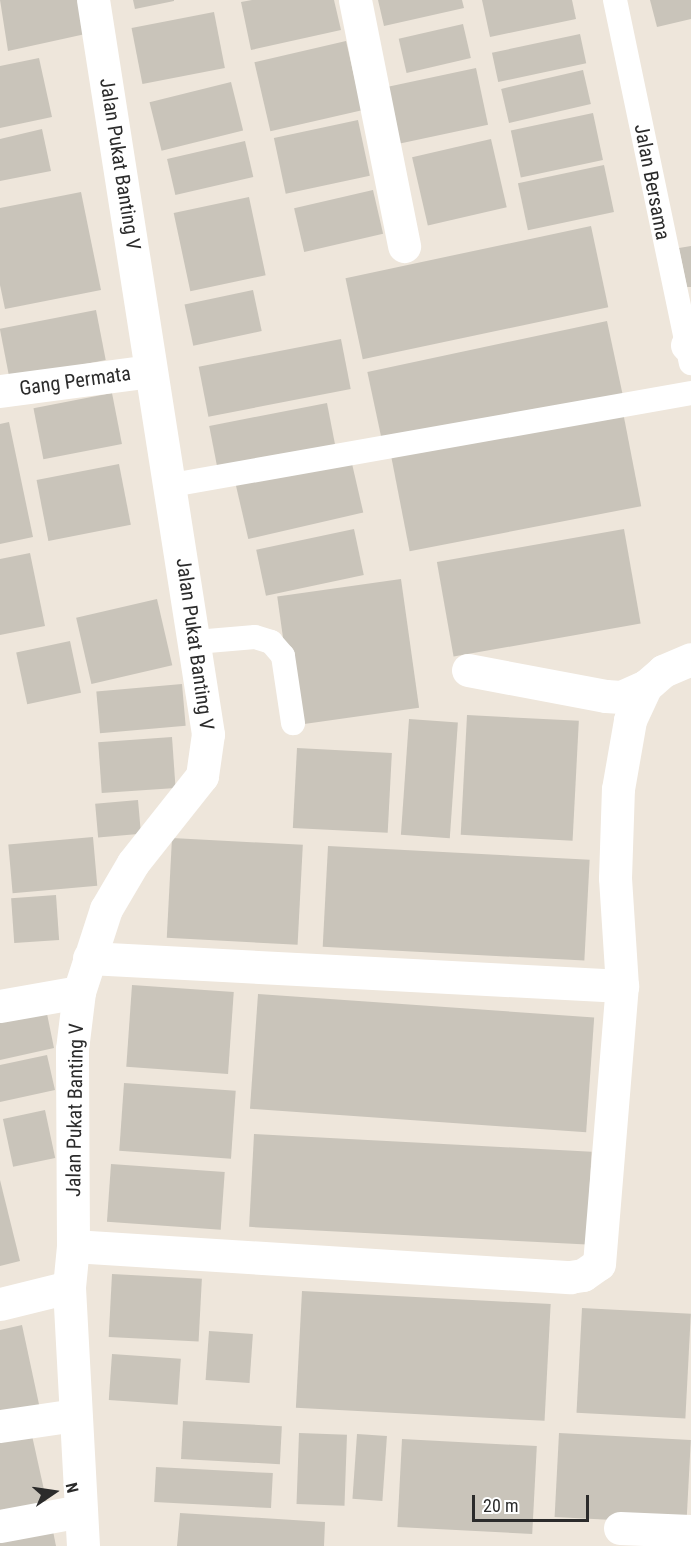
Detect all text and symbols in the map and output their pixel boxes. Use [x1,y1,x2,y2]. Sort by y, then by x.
street label: Jalan Pukat Banting V [95,76,145,252]
street label: Jalan Bersama [629,122,675,242]
street label: Gang Permata [18,361,132,401]
street label: Jalan Pukat Banting V [171,556,219,732]
street label: Jalan Pukat Banting V [61,1023,89,1197]
north arrow [24,1462,84,1522]
text: N [62,1481,82,1495]
scale bar [475,1483,592,1521]
text: 20 m [483,1495,518,1516]

